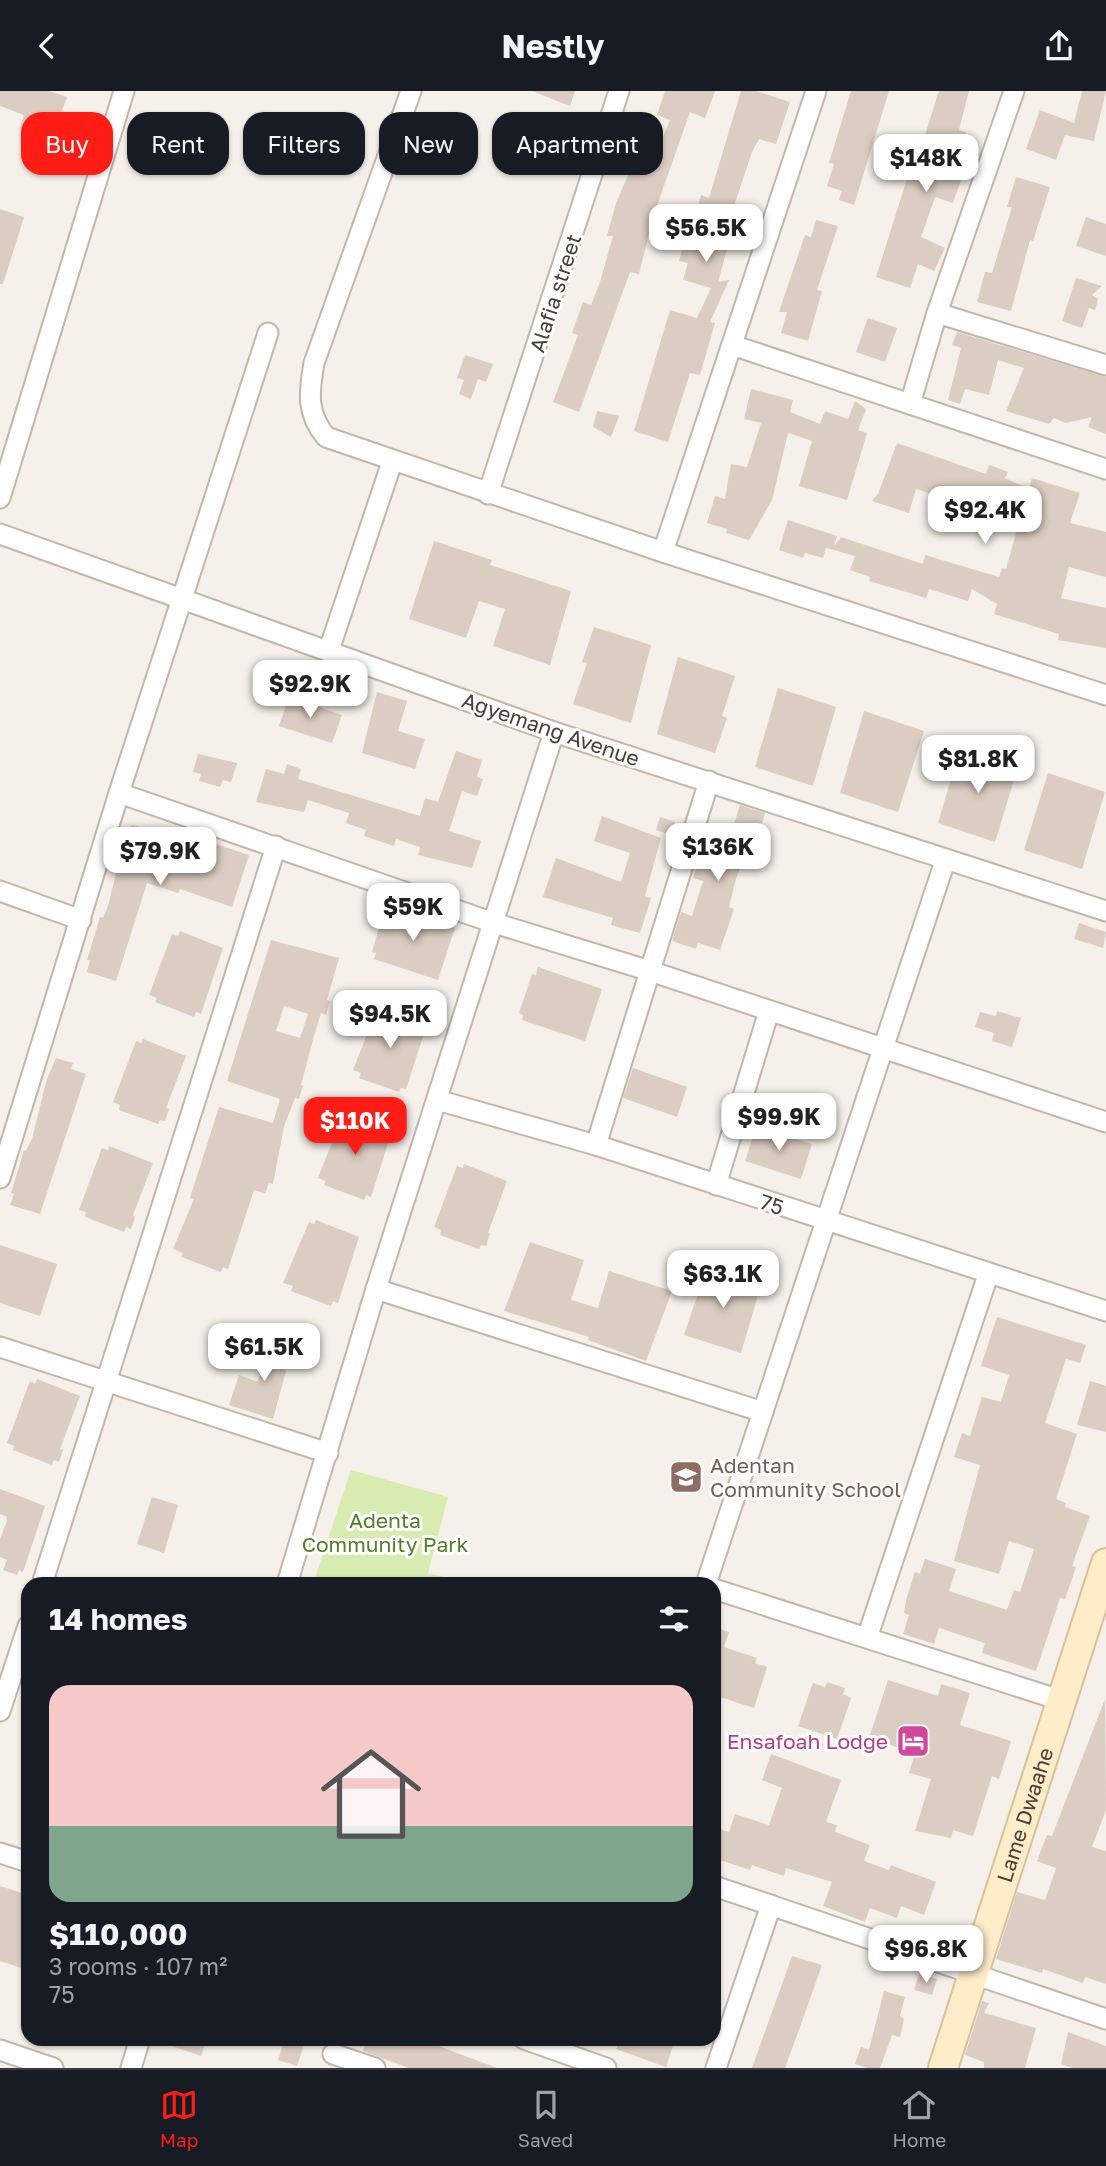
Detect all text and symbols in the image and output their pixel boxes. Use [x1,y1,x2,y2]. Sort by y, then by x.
icon: back [28,27,66,65]
text: Nestly [501,27,605,65]
icon: share [1040,27,1078,65]
chip: Buy [21,112,113,175]
chip: Rent [127,112,229,175]
chip: Filters [243,112,365,175]
chip: New [379,112,478,175]
chip: Apartment [492,112,663,175]
pin: $148K [877,134,975,194]
text: $148K [889,143,963,171]
pin: $56.5K [649,205,763,264]
text: $56.5K [665,213,747,241]
street label: Alafia street [524,231,586,355]
pin: $92.4K [928,487,1042,546]
text: $92.4K [944,495,1026,523]
pin: $92.9K [253,661,367,720]
text: $92.9K [269,669,351,697]
street label: Agyemang Avenue [459,686,643,772]
pin: $81.8K [921,735,1035,795]
text: $81.8K [938,744,1018,772]
pin: $136K [669,823,767,883]
pin: $79.9K [103,827,217,887]
text: $136K [682,832,754,860]
text: $79.9K [119,836,201,864]
pin: $59K [372,883,454,943]
text: $59K [383,892,443,920]
pin: $94.5K [333,991,447,1050]
text: $94.5K [349,999,431,1027]
pin: $99.9K [722,1093,836,1153]
pin: $110K [306,1097,404,1157]
text: $99.9K [737,1102,821,1130]
text: $110K [320,1106,390,1134]
street label: 75 [757,1188,787,1220]
pin: $63.1K [666,1251,780,1310]
text: $63.1K [683,1259,763,1287]
pin: $61.5K [207,1323,321,1383]
text: $61.5K [224,1332,304,1360]
place label: Adentan Community School [710,1452,901,1502]
school or university icon: Adentan Community School [667,1458,705,1496]
park label: Adenta Community Park [302,1507,468,1557]
icon: filters [655,1600,693,1638]
text: 14 homes [49,1601,188,1637]
hotel icon: Ensafoah Lodge [894,1722,932,1760]
place label: Ensafoah Lodge [727,1728,888,1754]
icon: home [308,1731,434,1857]
street label: Lame Dwaahe [991,1744,1059,1886]
text: $110,000 [49,1916,188,1952]
pin: $96.8K [869,1925,983,1985]
text: $96.8K [884,1934,968,1962]
text: 3 rooms · 107 m² [49,1952,227,1980]
text: 75 [49,1980,75,2008]
tab: Map [160,2086,198,2151]
tab: Saved [518,2086,573,2151]
tab: Home [893,2086,946,2151]

